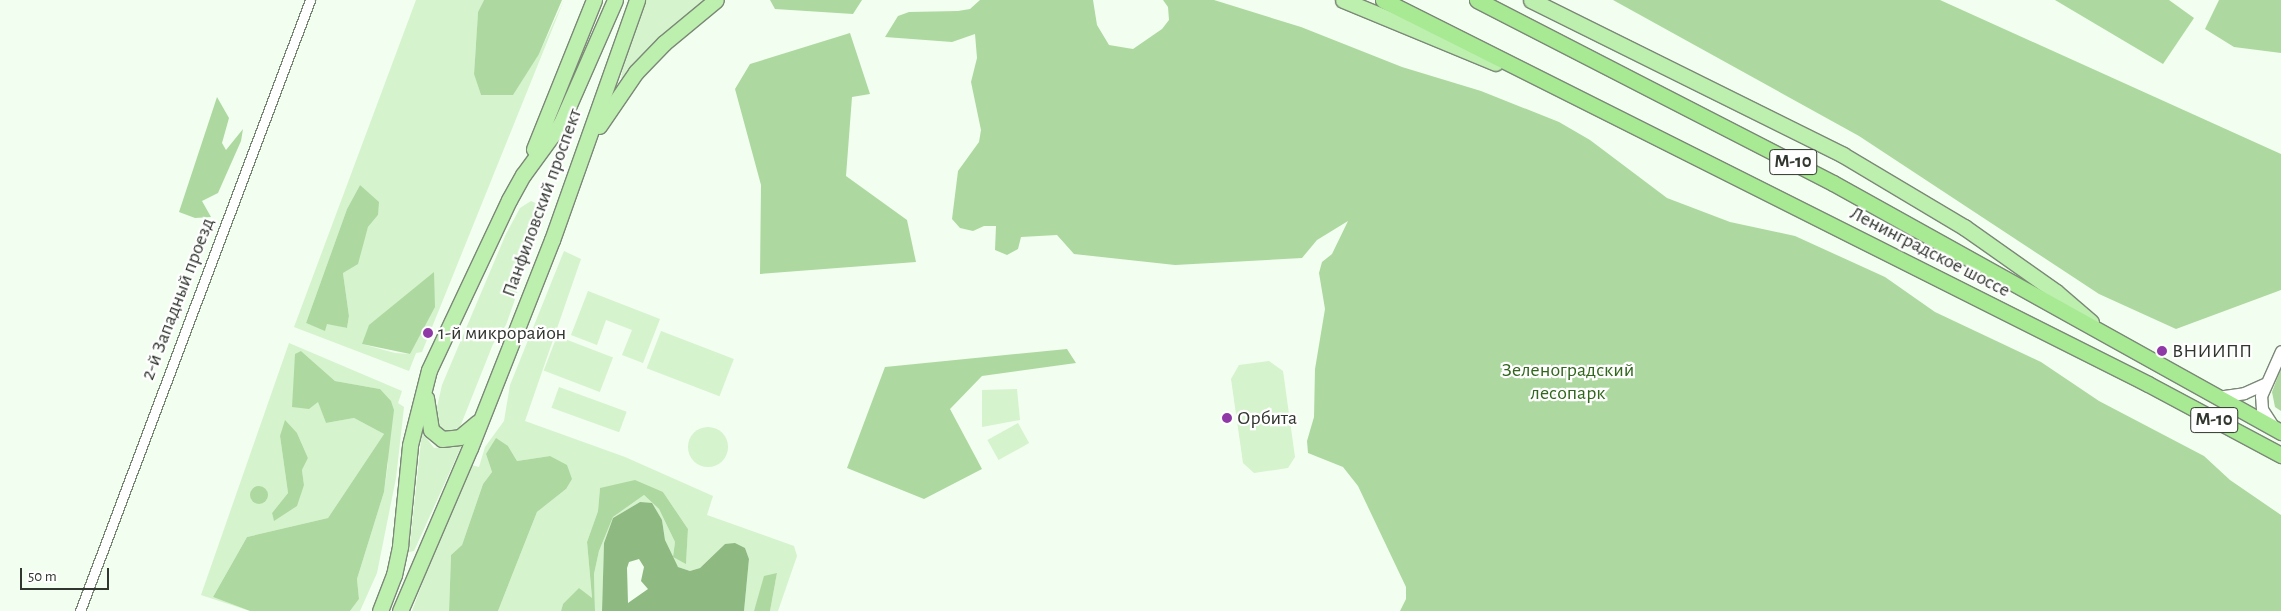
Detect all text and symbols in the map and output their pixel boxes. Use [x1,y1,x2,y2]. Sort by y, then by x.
street label: Панфиловский проспект [497,106,587,300]
road number: М-10 [1768,146,1818,178]
street label: Ленинградское шоссе [1846,201,2014,303]
street label: 2-й Западный проезд [136,214,220,384]
place label: 1-й микрорайон [438,321,566,345]
marker: 1-й микрорайон [422,327,434,339]
place label: ВНИИПП [2172,339,2252,363]
marker: ВНИИПП [2156,345,2168,357]
park label: Зеленоградский лесопарк [1502,358,1634,405]
road number: М-10 [2189,404,2239,436]
place label: Орбита [1237,406,1297,430]
marker: Орбита [1221,412,1233,424]
scale bar [22,558,111,590]
text: 50 m [28,569,57,584]

